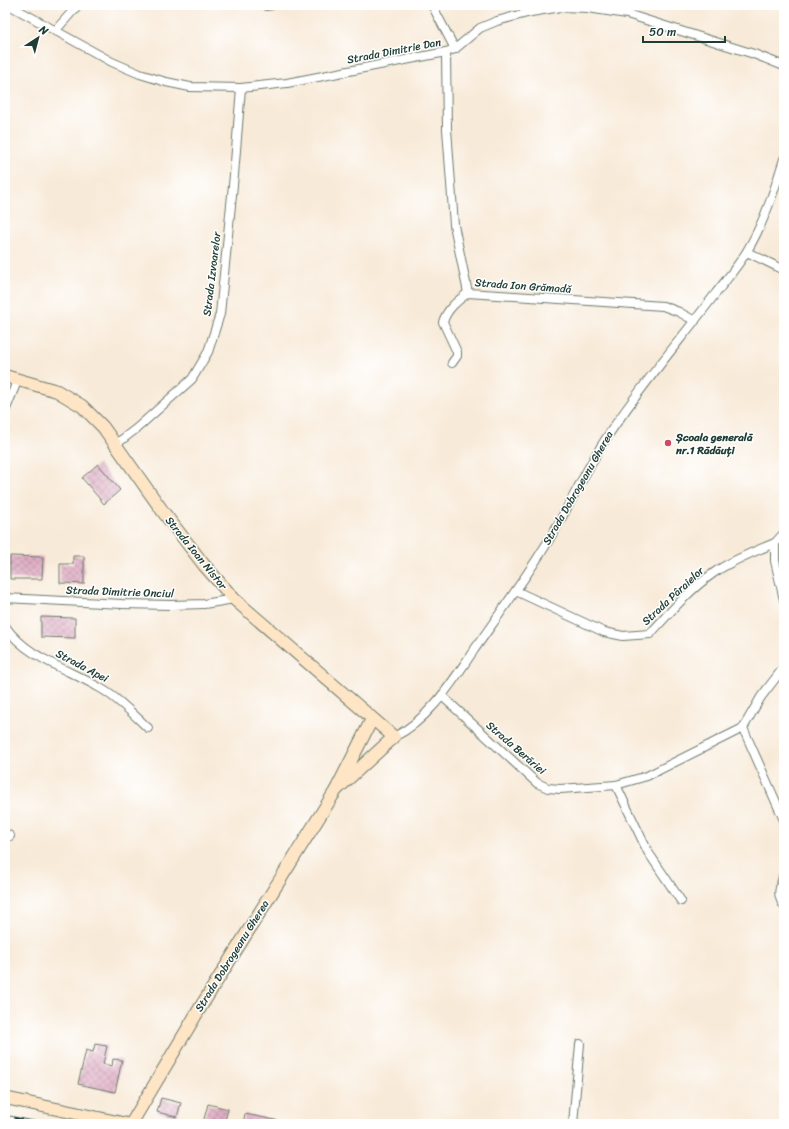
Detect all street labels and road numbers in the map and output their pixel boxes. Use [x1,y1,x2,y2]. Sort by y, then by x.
street label: Strada Dimitrie Dan [345,33,443,69]
street label: Strada Izvoarelor [197,229,227,317]
street label: Strada Ion Grămadă [474,273,572,299]
street label: Strada Dobrogeanu Gherea [537,427,619,549]
street label: Strada Ioan Nistor [160,512,233,595]
street label: Strada Pâraielor [637,561,709,630]
street label: Strada Dimitrie Onciul [66,581,175,603]
street label: Strada Apei [52,644,113,688]
street label: Strada Berăriei [482,716,551,780]
street label: Strada Dobrogeanu Gherea [190,896,275,1016]

